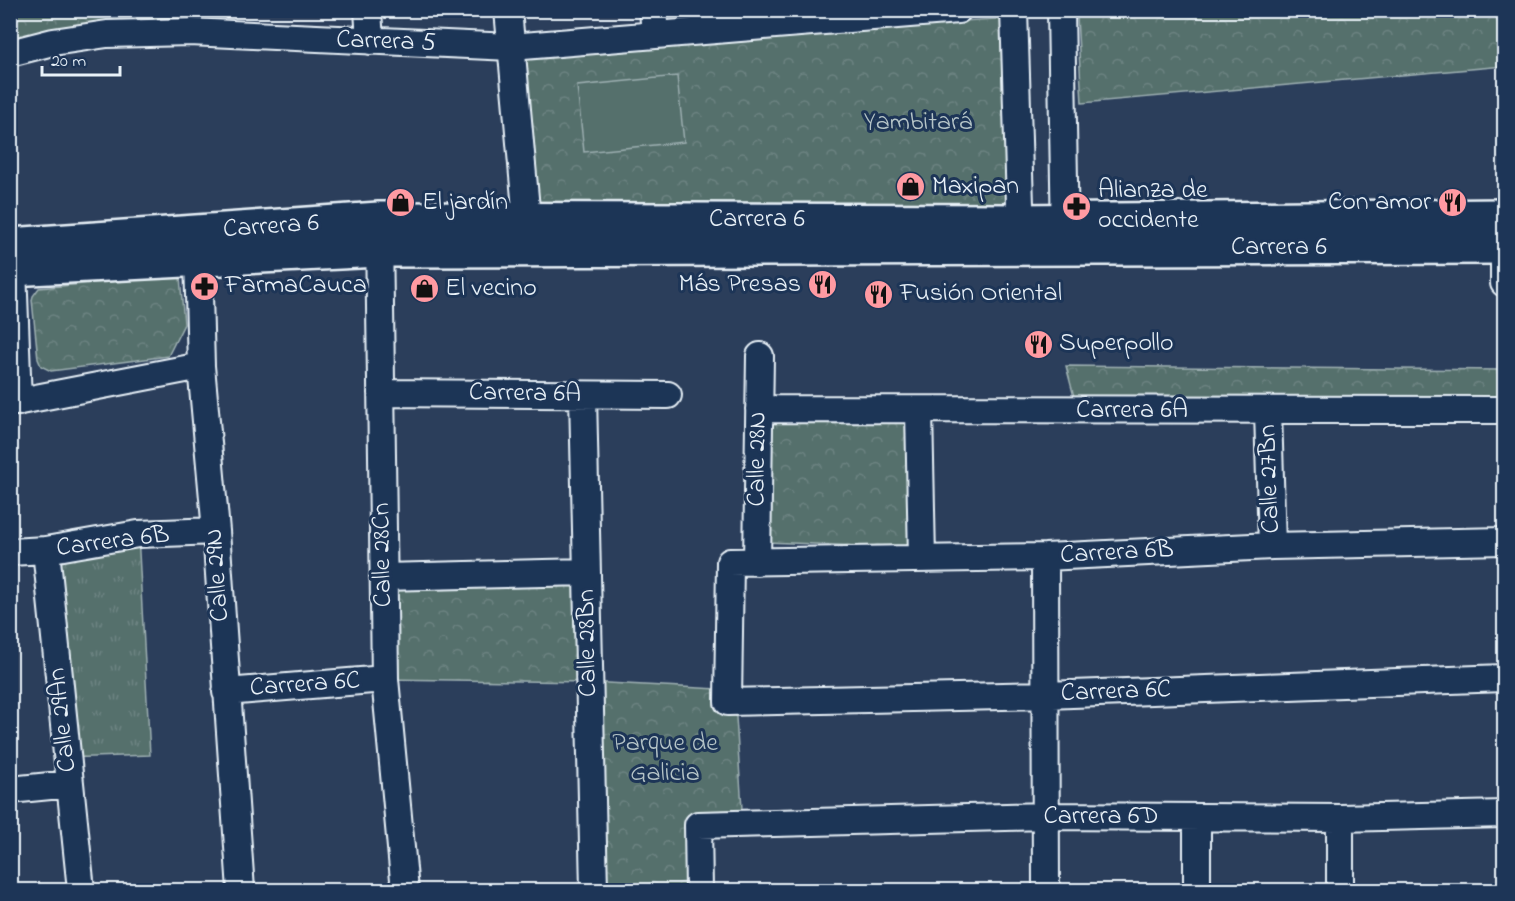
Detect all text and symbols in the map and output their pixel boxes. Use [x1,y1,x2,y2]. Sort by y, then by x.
street label: Carrera 5 [336,21,437,63]
scale bar [42,39,120,77]
text: 20 m [51,49,86,75]
park label: Yambitará [864,104,972,142]
place label: Maxipan [932,168,1019,206]
shop icon: Maxipan [895,171,927,203]
place label: Alianza de occidente [1098,172,1208,240]
place label: El jardín [422,184,508,222]
place label: Con amor [1328,184,1432,222]
shop icon: El jardín [385,187,417,219]
restaurant icon: Con amor [1436,187,1468,219]
pharmacy icon: Alianza de occidente [1061,190,1093,222]
street label: Carrera 6 [709,201,805,239]
street label: Carrera 6 [222,205,320,249]
street label: Carrera 6 [1231,229,1327,267]
place label: Más Presas [679,266,801,304]
place label: FarmaCauca [224,267,367,305]
restaurant icon: Más Presas [806,269,838,301]
pharmacy icon: FarmaCauca [188,270,220,302]
place label: El vecino [445,270,537,308]
shop icon: El vecino [408,273,440,305]
place label: Fusión Oriental [899,275,1062,313]
restaurant icon: Fusión Oriental [863,278,895,310]
place label: Superpollo [1059,325,1173,363]
restaurant icon: Superpollo [1022,328,1054,360]
street label: Carrera 6A [469,374,581,414]
street label: Carrera 6A [1076,392,1188,430]
street label: Calle 28N [738,411,778,507]
street label: Calle 27Bn [1249,424,1291,534]
street label: Calle 28Cn [363,502,403,608]
street label: Carrera 6B [54,516,172,568]
street label: Calle 29N [196,527,240,623]
street label: Carrera 6B [1059,531,1175,575]
street label: Calle 28Bn [568,589,608,697]
street label: Carrera 6C [249,662,361,708]
street label: Calle 29An [39,666,87,774]
street label: Carrera 6C [1060,671,1172,713]
park label: Parque de Galicia [612,725,718,793]
street label: Carrera 6D [1043,798,1159,836]

